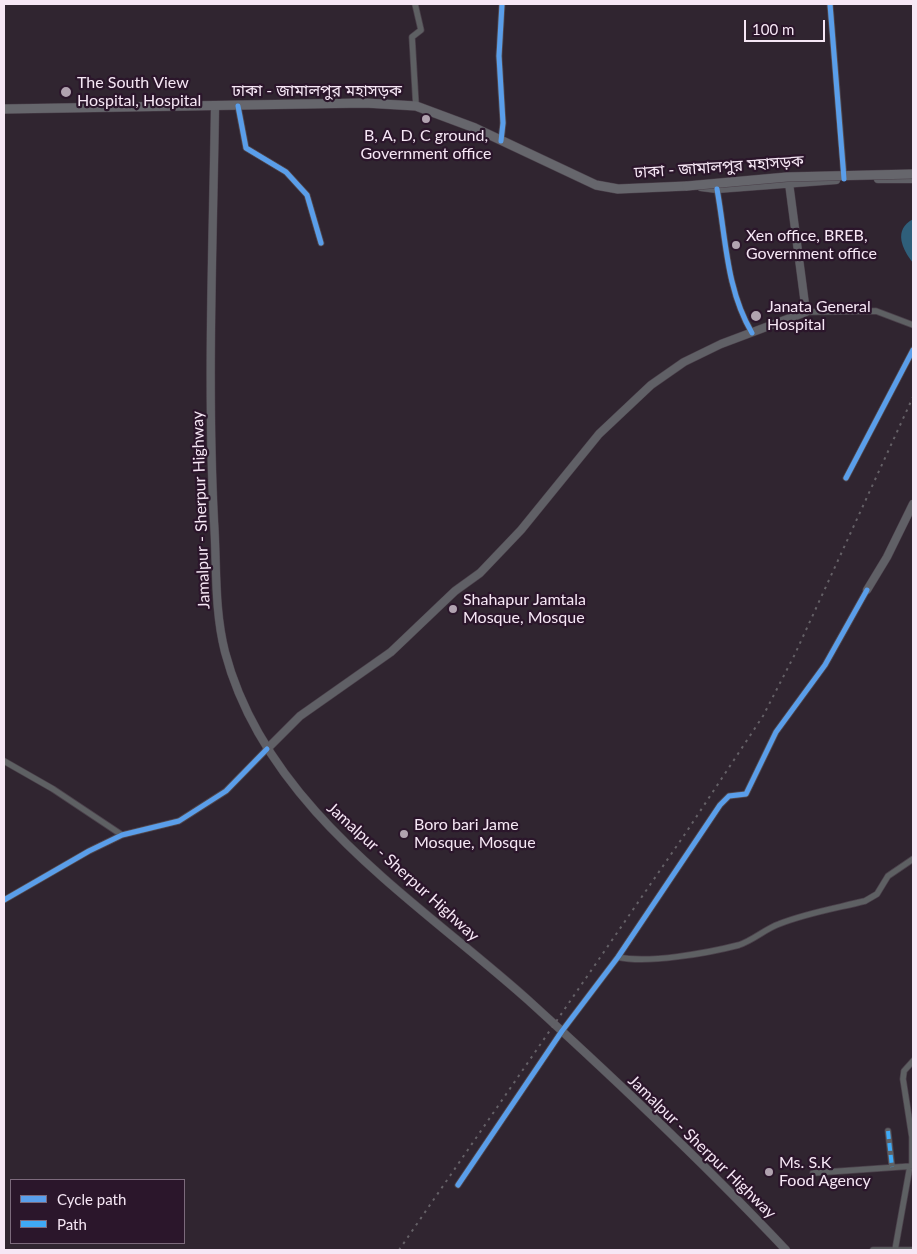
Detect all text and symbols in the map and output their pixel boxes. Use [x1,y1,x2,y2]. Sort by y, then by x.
scale bar [747,10,828,42]
text: 100 m [752,20,794,38]
place label: The South View Hospital, Hospital [77,73,201,111]
street label: ঢাকা - জামালপুর মহাসড়ক [232,81,402,101]
marker: The South View Hospital, Hospital [59,85,73,99]
marker: B, A, D, C ground, Government office [420,113,432,125]
place label: B, A, D, C ground, Government office [361,126,491,164]
street label: ঢাকা - জামালপুর মহাসড়ক [634,151,804,183]
place label: Xen office, BREB, Government office [746,226,877,264]
marker: Xen office, BREB, Government office [730,239,742,251]
place label: Janata General Hospital [767,297,871,335]
marker: Janata General Hospital [749,309,763,323]
street label: Jamalpur - Sherpur Highway [188,411,214,609]
place label: Shahapur Jamtala Mosque, Mosque [463,590,586,628]
marker: Shahapur Jamtala Mosque, Mosque [447,603,459,615]
street label: Jamalpur - Sherpur Highway [323,799,483,945]
place label: Boro bari Jame Mosque, Mosque [414,815,536,853]
marker: Boro bari Jame Mosque, Mosque [398,828,410,840]
street label: Jamalpur - Sherpur Highway [624,1071,780,1223]
place label: Ms. S.K Food Agency [779,1153,871,1191]
marker: Ms. S.K Food Agency [763,1166,775,1178]
legend [10,1179,185,1244]
text: Cycle path [57,1190,126,1208]
text: Path [57,1215,87,1233]

